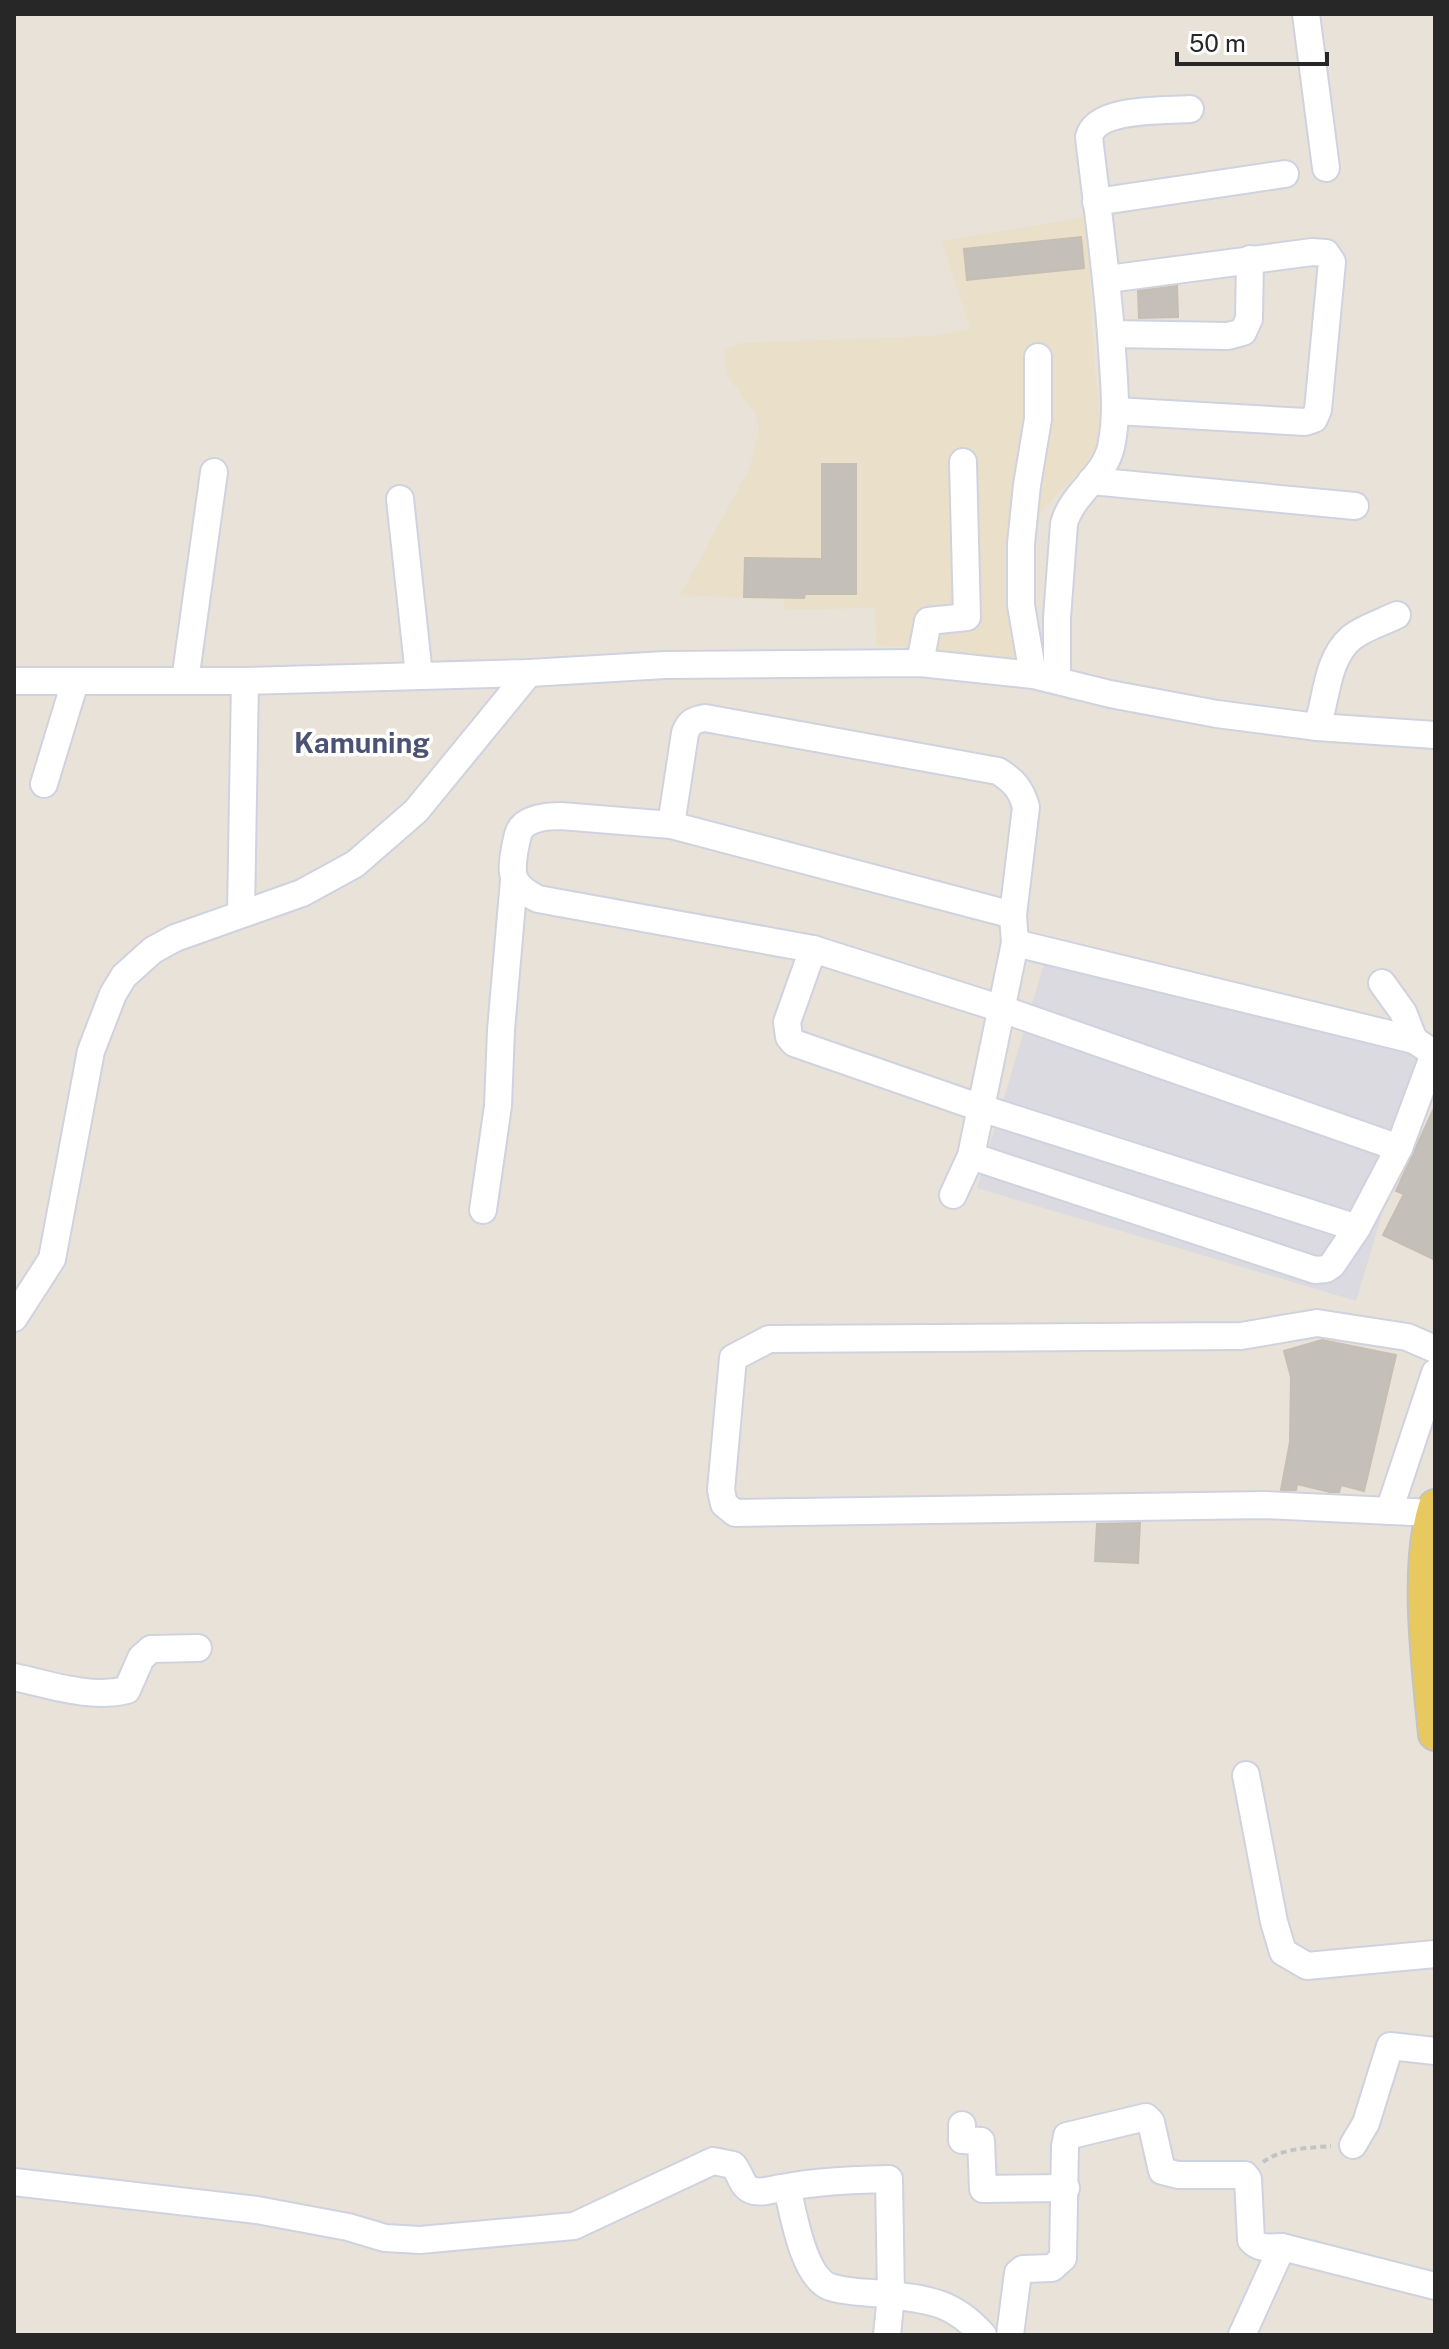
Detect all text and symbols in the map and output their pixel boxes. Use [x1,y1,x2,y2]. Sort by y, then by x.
scale bar [1177,16,1327,66]
text: 50 m [1189,29,1246,57]
district label: Kamuning [294,726,430,759]

